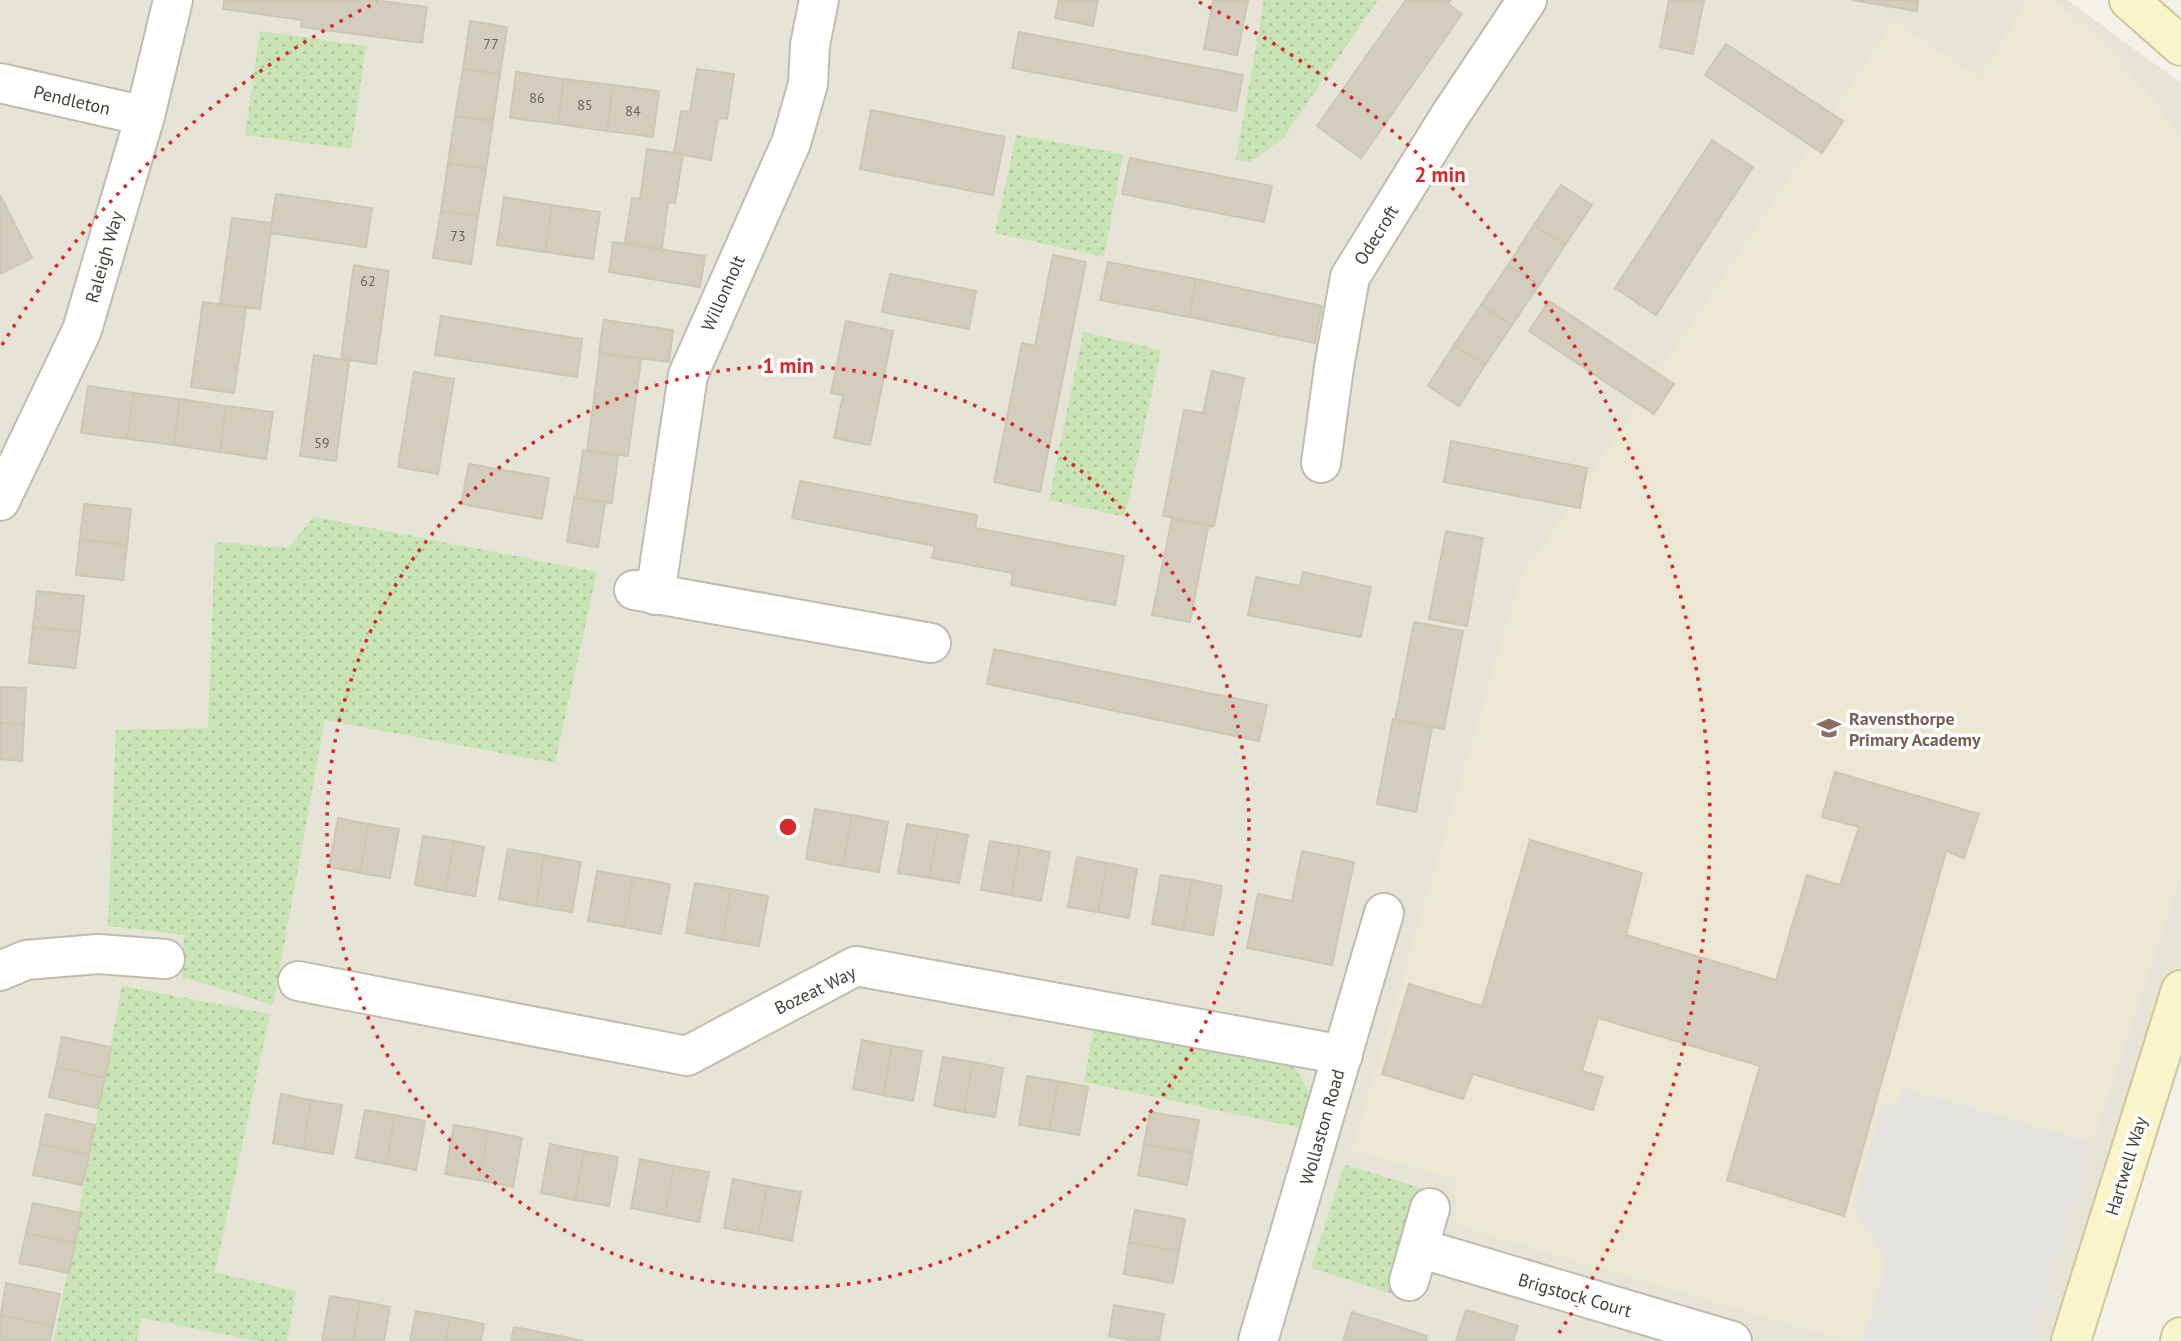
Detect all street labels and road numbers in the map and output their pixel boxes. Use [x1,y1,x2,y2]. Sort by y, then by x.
street label: Pendleton [31,80,113,120]
street label: Odecroft [1349,201,1403,269]
street label: Raleigh Way [80,208,128,305]
street label: Willonholt [696,252,750,334]
street label: Bozeat Way [771,960,860,1020]
street label: Wollaston Road [1295,1067,1349,1187]
street label: Hartwell Way [2100,1113,2152,1218]
street label: Brigstock Court [1516,1268,1634,1322]

